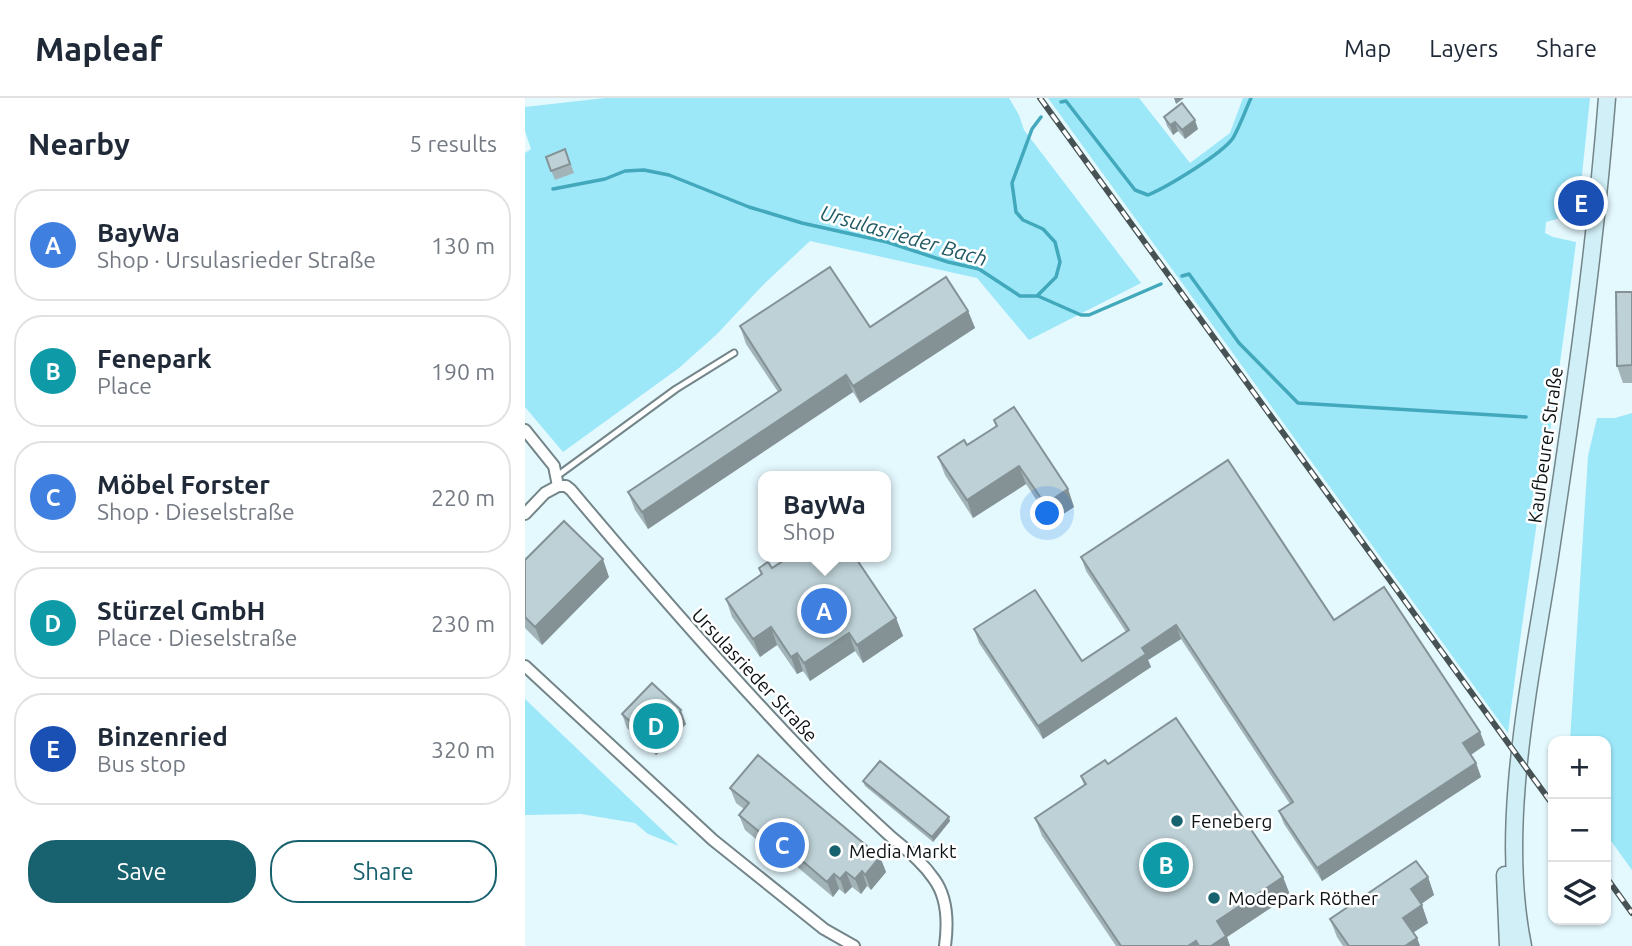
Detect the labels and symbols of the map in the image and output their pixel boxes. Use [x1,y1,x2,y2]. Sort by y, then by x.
pin: E [1558,177,1604,229]
water label: Ursulasrieder Bach [818,200,990,270]
street label: Kaufbeurer Straße [1523,366,1567,524]
your location [1030,496,1064,530]
pin: A [801,585,847,637]
street label: Ursulasrieder Straße [688,604,822,746]
pin: D [633,700,679,752]
place label: Feneberg [1191,810,1273,832]
marker: Feneberg [1169,813,1185,829]
pin: C [759,819,805,871]
pin: B [1143,839,1189,891]
place label: Media Markt [849,840,957,862]
marker: Media Markt [827,843,843,859]
place label: Modepark Röther [1228,887,1378,909]
marker: Modepark Röther [1206,890,1222,906]

